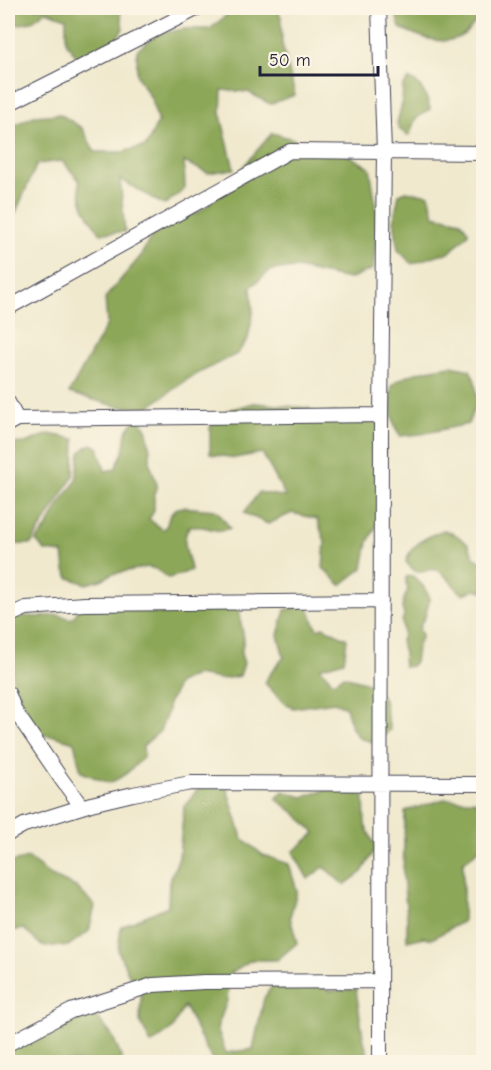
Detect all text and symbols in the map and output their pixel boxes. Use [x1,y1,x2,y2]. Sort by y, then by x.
scale bar [260,39,378,77]
text: 50 m [269,50,311,71]

